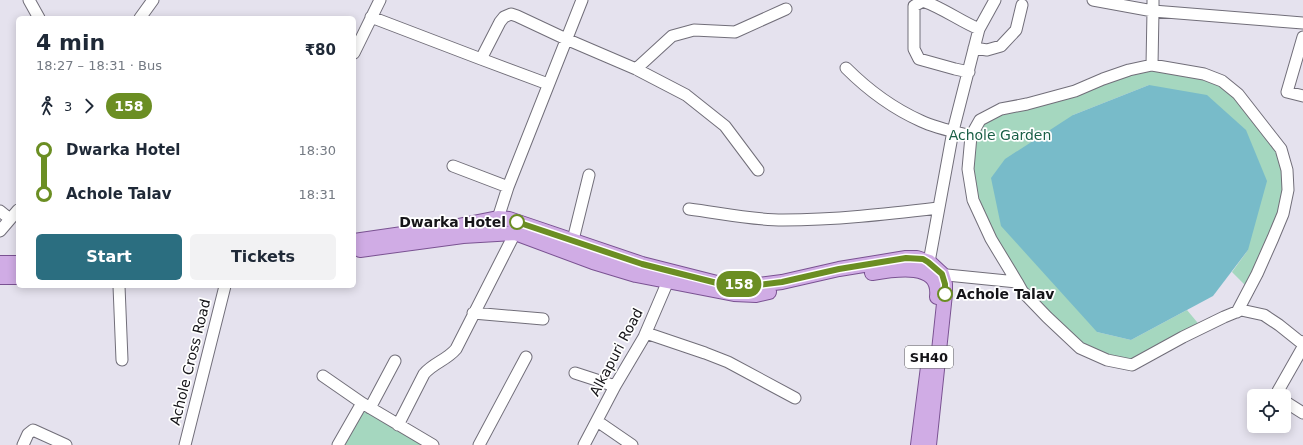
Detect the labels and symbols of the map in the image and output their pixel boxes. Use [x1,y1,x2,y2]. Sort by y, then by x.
park label: Achole Garden [949,127,1051,143]
place label: Dwarka Hotel [399,214,506,230]
marker: Dwarka Hotel [509,214,525,230]
line badge: 158 [716,271,762,297]
marker: Achole Talav [937,286,953,302]
place label: Achole Talav [956,286,1054,302]
street label: Achole Cross Road [167,297,213,427]
street label: Alkapuri Road [586,305,646,399]
road number: SH40 [905,346,953,368]

